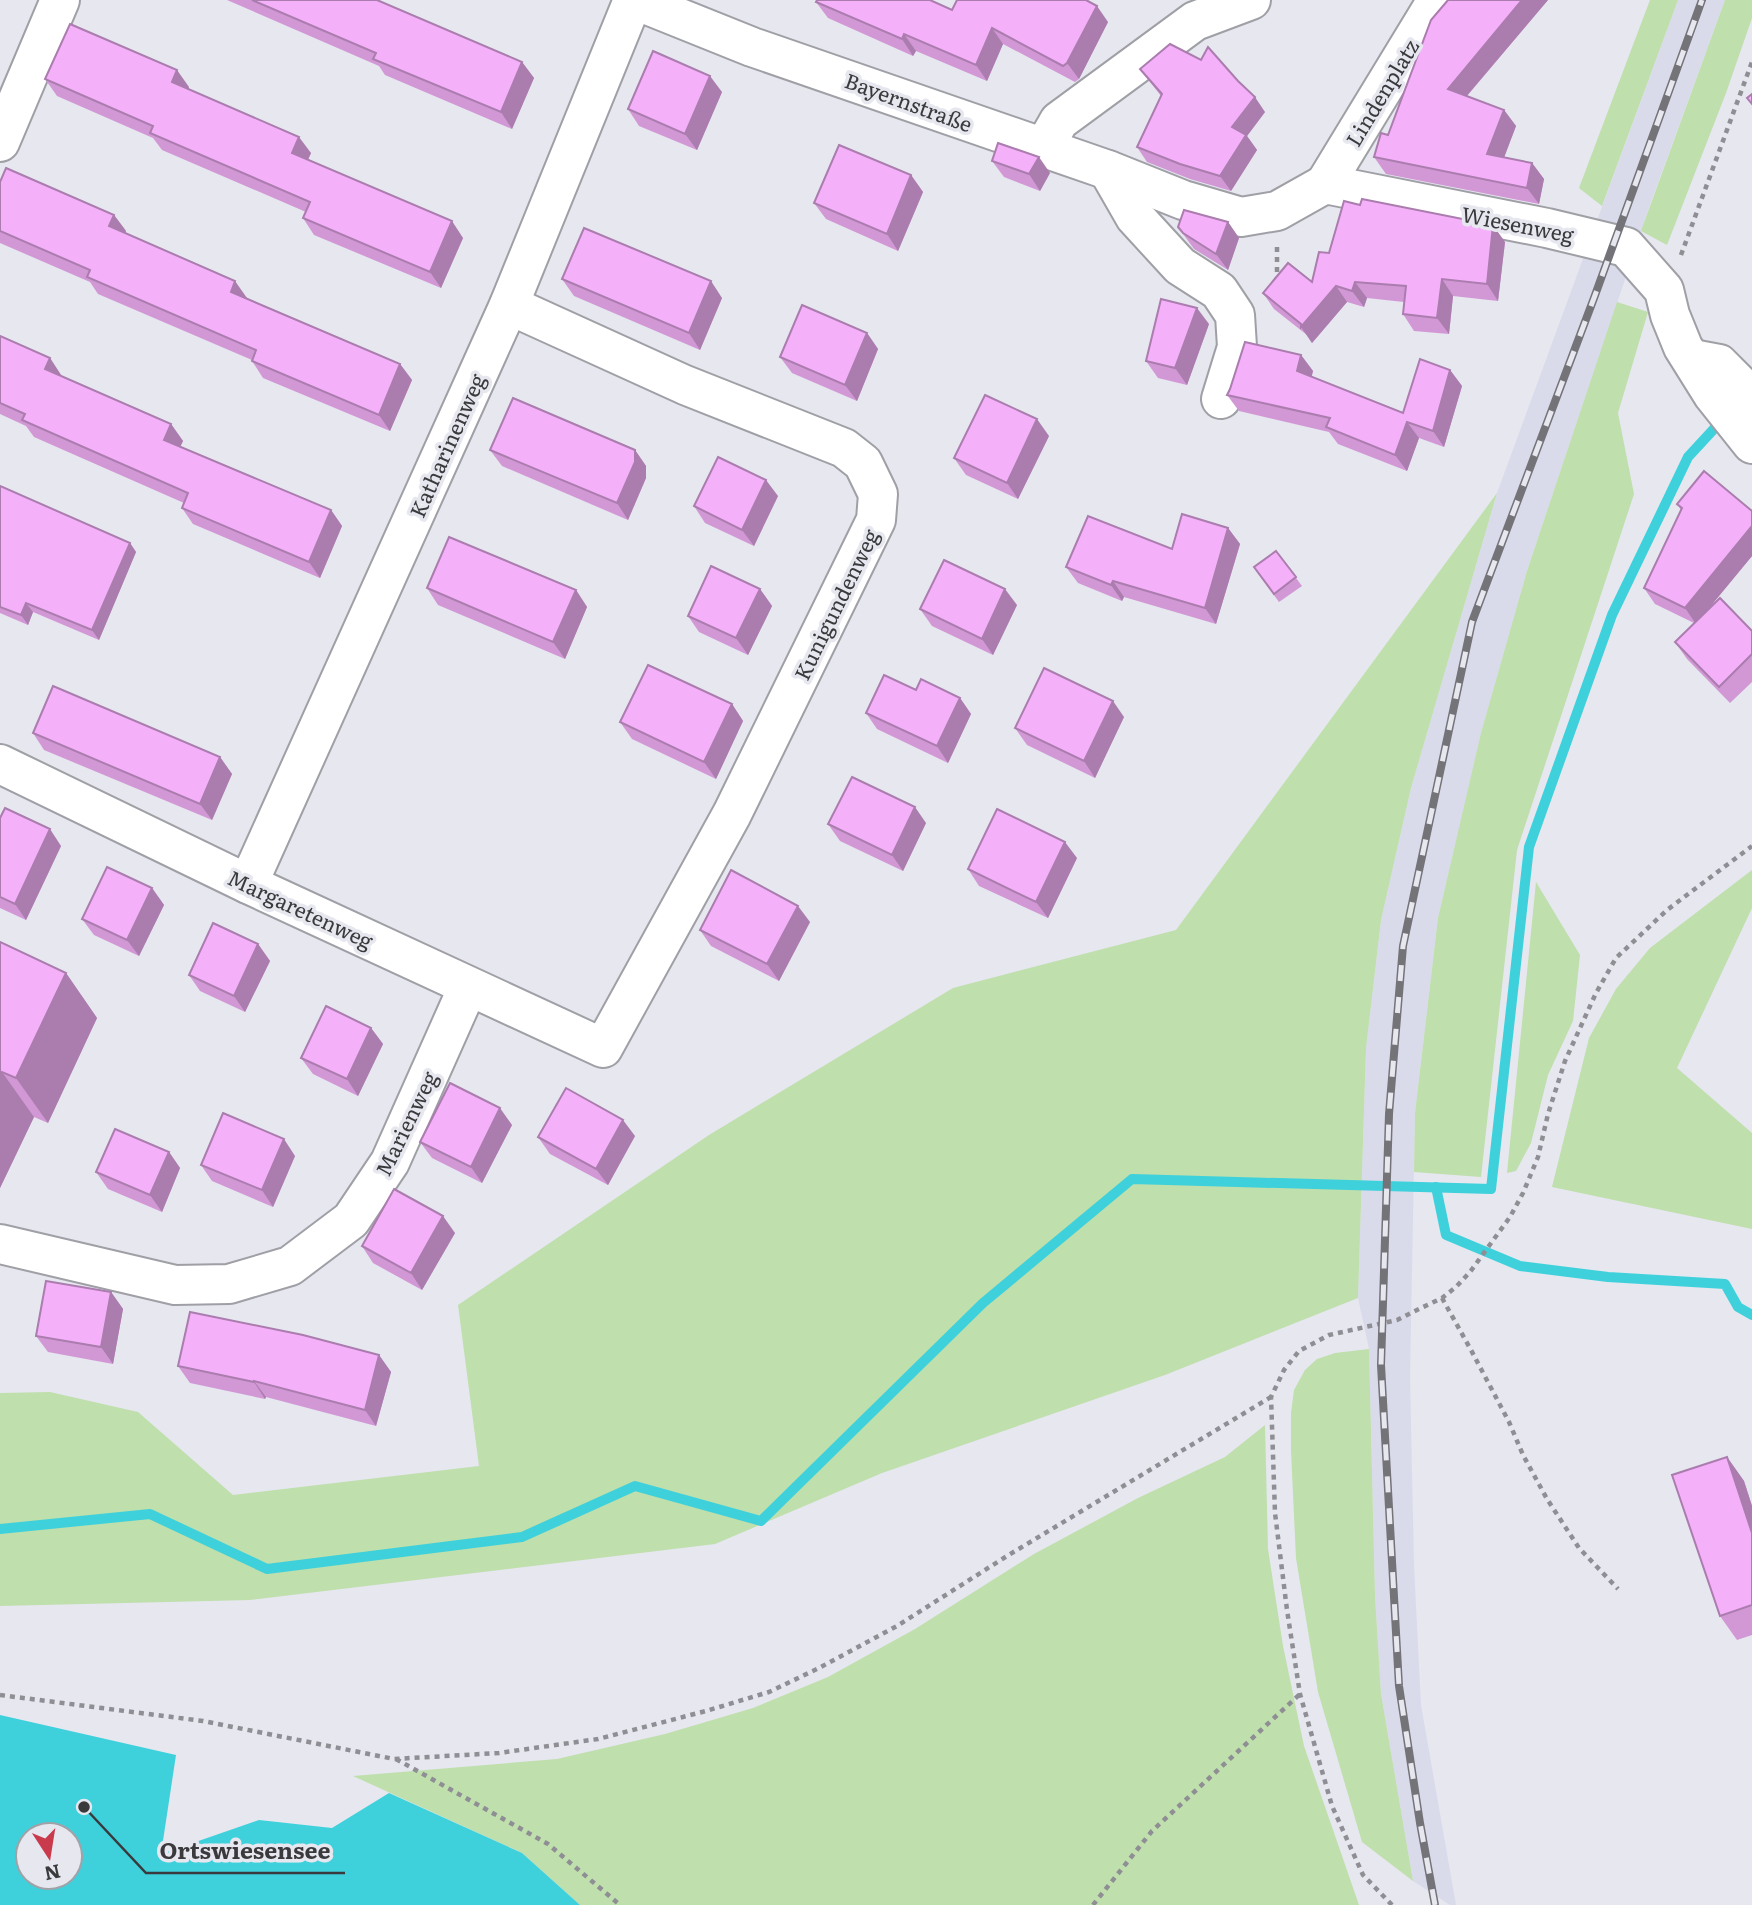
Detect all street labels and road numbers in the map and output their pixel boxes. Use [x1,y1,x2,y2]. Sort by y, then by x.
street label: Lindenplatz [1337,32,1425,152]
street label: Bayernstraße [841,64,977,138]
street label: Wiesenweg [1459,197,1577,249]
street label: Katharinenweg [400,368,492,522]
street label: Kunigundenweg [785,523,885,685]
street label: Margaretenweg [223,861,379,955]
street label: Marienweg [366,1065,444,1181]

